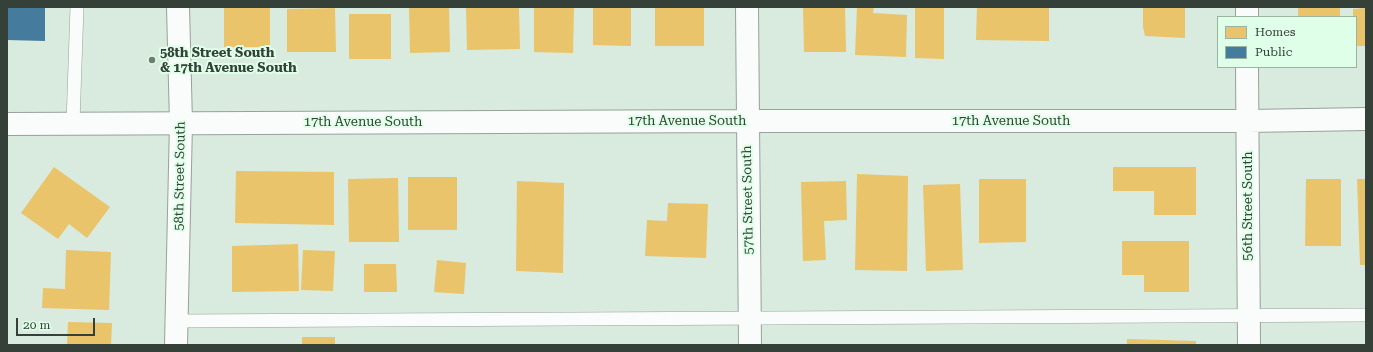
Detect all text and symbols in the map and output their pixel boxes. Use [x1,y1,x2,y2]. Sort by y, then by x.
legend [1217,16,1357,68]
text: Homes [1255,25,1295,39]
place label: 58th Street South & 17th Avenue South [160,45,297,76]
text: Public [1255,45,1292,59]
marker: 58th Street South & 17th Avenue South [147,55,157,65]
street label: 17th Avenue South [628,113,746,129]
street label: 17th Avenue South [952,113,1070,129]
street label: 17th Avenue South [304,114,422,130]
street label: 58th Street South [171,121,189,231]
street label: 57th Street South [739,145,757,255]
street label: 56th Street South [1240,151,1256,261]
scale bar [18,310,97,336]
text: 20 m [23,318,50,332]

